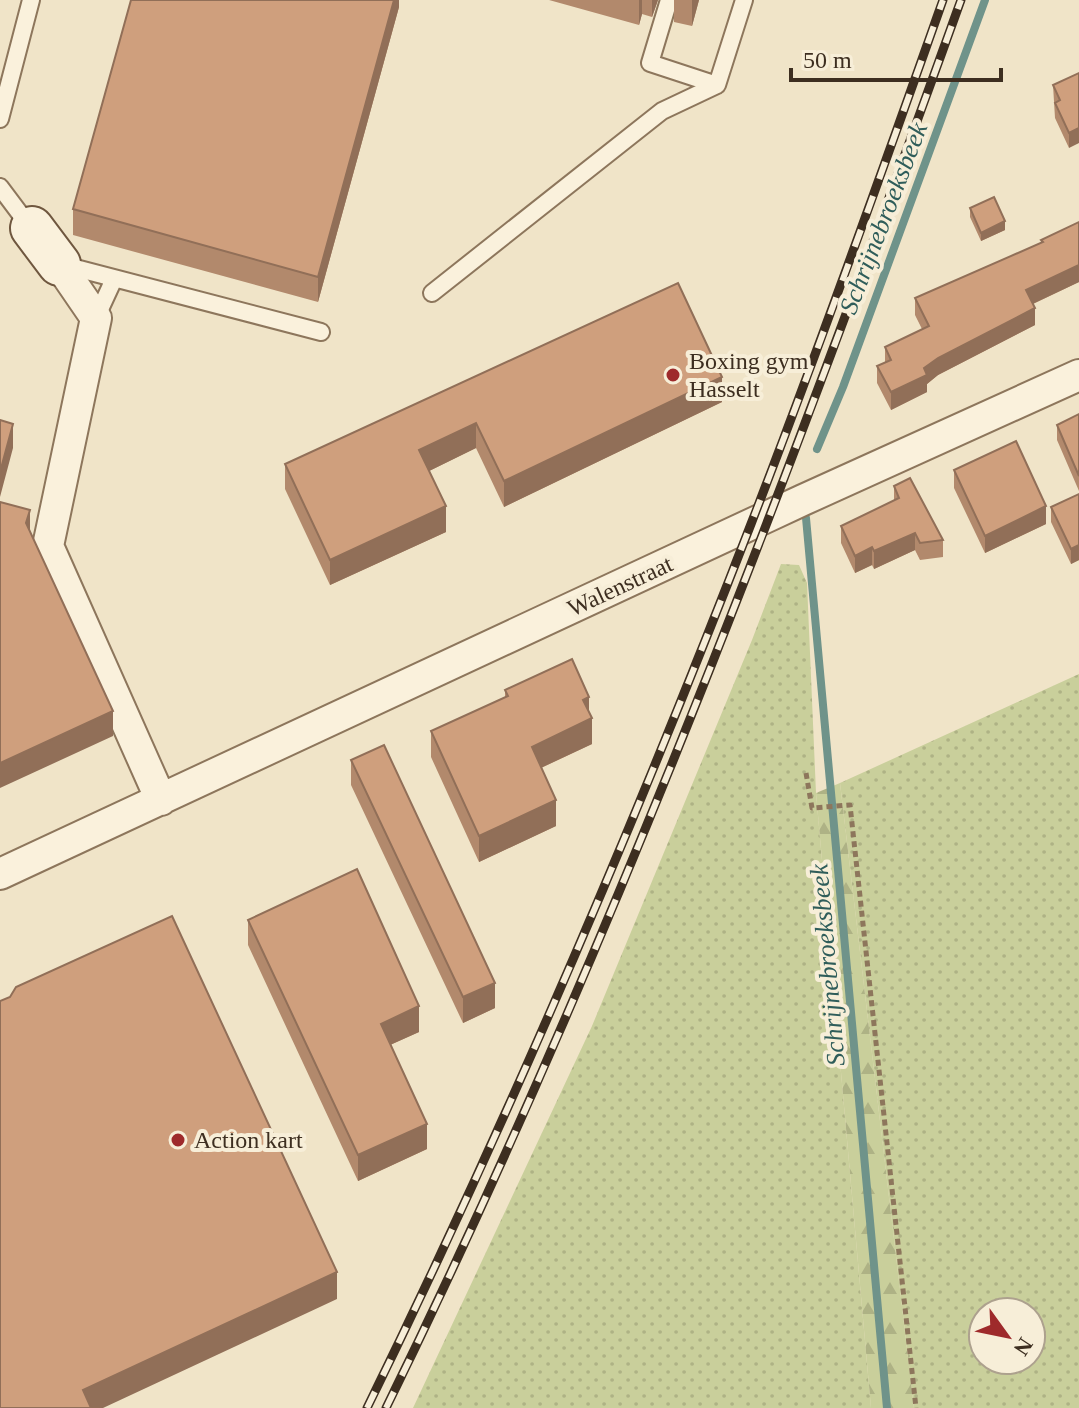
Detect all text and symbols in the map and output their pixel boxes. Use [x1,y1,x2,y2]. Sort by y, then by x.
scale bar [791,32,1001,82]
text: 50 m [803,47,852,73]
water label: Schrijnebroeksbeek [834,118,933,318]
place label: Boxing gym Hasselt [689,348,809,402]
marker: Boxing gym Hasselt [664,366,682,384]
street label: Walenstraat [563,550,677,622]
water label: Schrijnebroeksbeek [804,862,851,1067]
place label: Action kart [194,1127,303,1153]
marker: Action kart [169,1131,187,1149]
north arrow [967,1296,1047,1376]
text: N [1008,1333,1038,1360]

